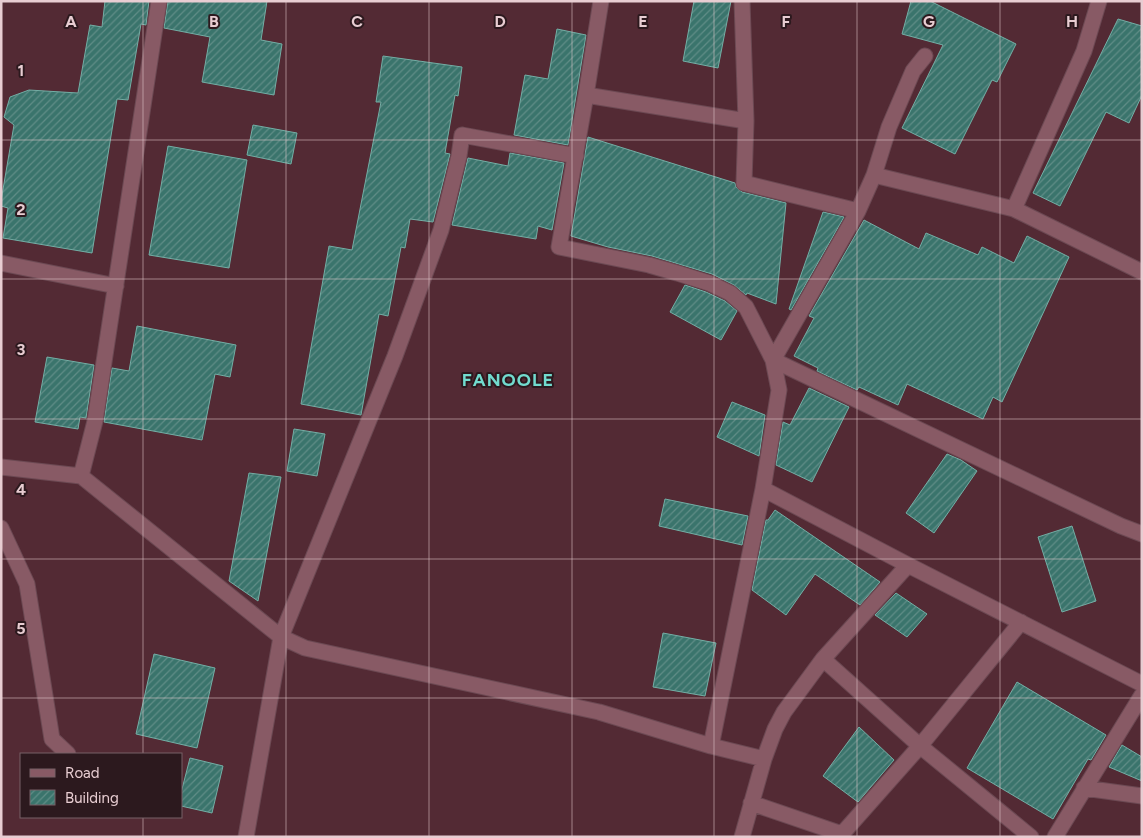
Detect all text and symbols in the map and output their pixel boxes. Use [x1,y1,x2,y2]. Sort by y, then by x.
text: A [65,12,77,31]
text: B [209,12,219,31]
text: C [351,12,363,31]
text: D [494,12,506,31]
text: E [638,12,648,31]
text: F [782,12,791,31]
text: G [923,12,935,31]
text: H [1066,12,1078,31]
text: 1 [18,61,24,80]
text: 2 [16,200,26,219]
text: 3 [17,340,26,359]
district label: FANOOLE [462,369,554,391]
text: 4 [16,480,26,499]
text: 5 [16,619,26,638]
legend [20,753,182,818]
text: Road [65,764,100,782]
text: Building [65,789,119,807]

